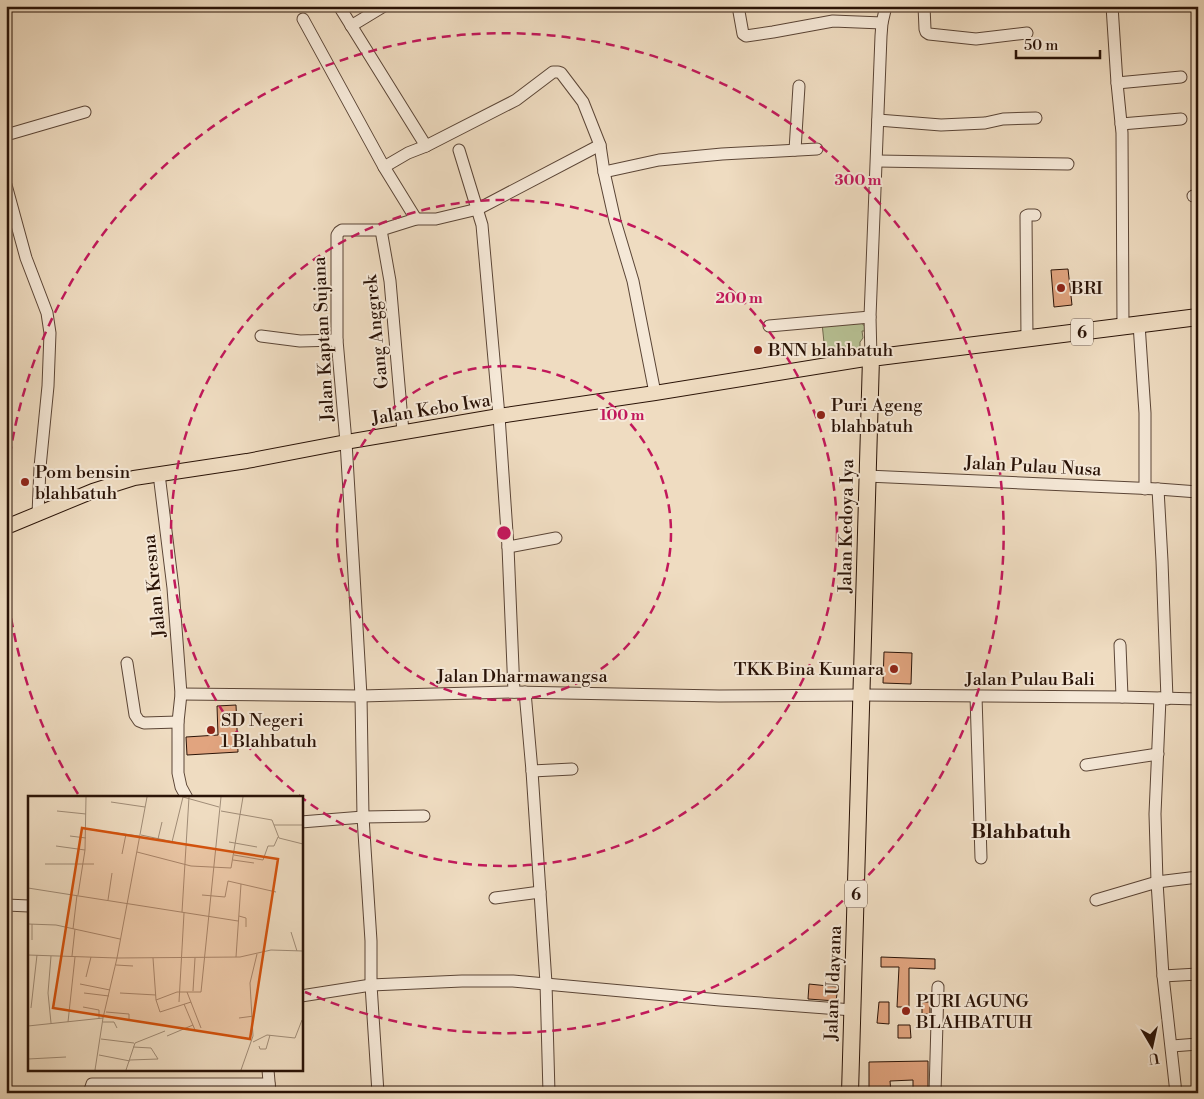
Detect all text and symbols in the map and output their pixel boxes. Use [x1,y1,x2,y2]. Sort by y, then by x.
scale bar [1016,28,1100,60]
text: 50 m [1024,36,1058,55]
text: 300 m [835,171,882,190]
street label: Jalan Kaptan Sujana [308,255,339,423]
street label: Gang Anggrek [359,272,394,390]
place label: BRI [1070,277,1103,300]
marker: BRI [1055,282,1067,294]
text: 200 m [715,289,763,308]
road number: 6 [1071,318,1093,346]
place label: BNN blahbatuh [767,339,894,362]
marker: BNN blahbatuh [752,344,764,356]
street label: Jalan Kebo Iwa [369,389,493,430]
place label: Puri Ageng blahbatuh [831,394,923,438]
text: 100 m [600,406,645,425]
marker: Puri Ageng blahbatuh [815,409,827,421]
street label: Jalan Pulau Nusa [963,451,1103,482]
street label: Jalan Kedoya Iya [834,458,859,594]
place label: Pom bensin blahbatuh [35,461,131,505]
marker: Pom bensin blahbatuh [19,476,31,488]
centre of rings [495,524,513,542]
street label: Jalan Kresna [138,533,171,639]
place label: TKK Bina Kumara [734,658,885,681]
marker: TKK Bina Kumara [888,663,900,675]
street label: Jalan Dharmawangsa [435,665,608,688]
street label: Jalan Pulau Bali [964,668,1095,691]
place label: SD Negeri 1 Blahbatuh [221,709,317,753]
marker: SD Negeri 1 Blahbatuh [205,724,217,736]
inset map [28,796,302,1072]
district label: Blahbatuh [971,820,1072,845]
road number: 6 [845,881,867,908]
street label: Jalan Udayana [820,924,847,1042]
place label: PURI AGUNG BLAHBATUH [915,990,1033,1034]
marker: PURI AGUNG BLAHBATUH [900,1005,912,1017]
north arrow [1126,1022,1176,1072]
text: U [1147,1048,1161,1068]

